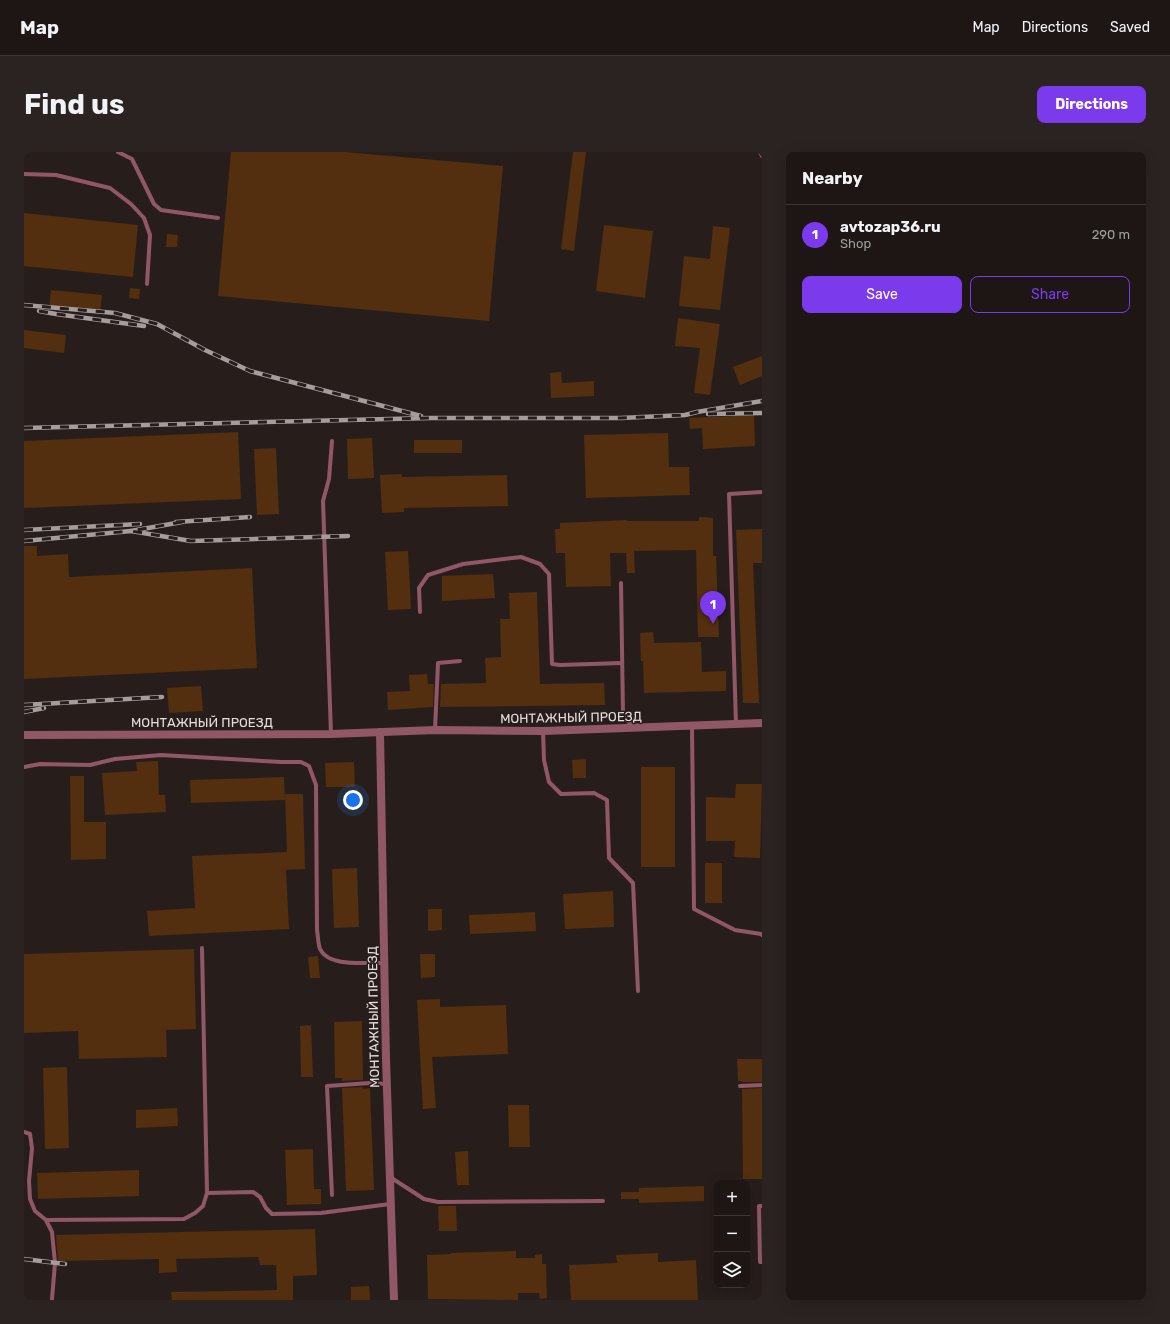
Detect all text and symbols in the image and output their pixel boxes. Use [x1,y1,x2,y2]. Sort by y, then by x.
text: Map [20,16,59,39]
text: Map [973,19,1000,36]
text: Directions [1022,19,1088,36]
text: Saved [1110,19,1150,36]
button: Directions [1037,86,1146,123]
text: Find us [24,88,124,121]
text: Nearby [802,168,863,188]
text: avtozap36.ru [840,218,941,236]
text: 1 [812,227,818,242]
text: 290 m [1092,227,1130,242]
text: Shop [840,236,871,251]
button: Save [802,276,962,313]
button: Share [970,276,1130,313]
pin: 1 [700,591,726,624]
street label: МОНТАЖНЫЙ ПРОЕЗД [500,709,642,726]
street label: МОНТАЖНЫЙ ПРОЕЗД [131,715,273,730]
your location [343,790,363,810]
street label: МОНТАЖНЫЙ ПРОЕЗД [365,946,382,1088]
map controls [714,1180,750,1288]
button: + [714,1180,750,1216]
button: − [714,1216,750,1252]
button: layers [714,1252,750,1288]

